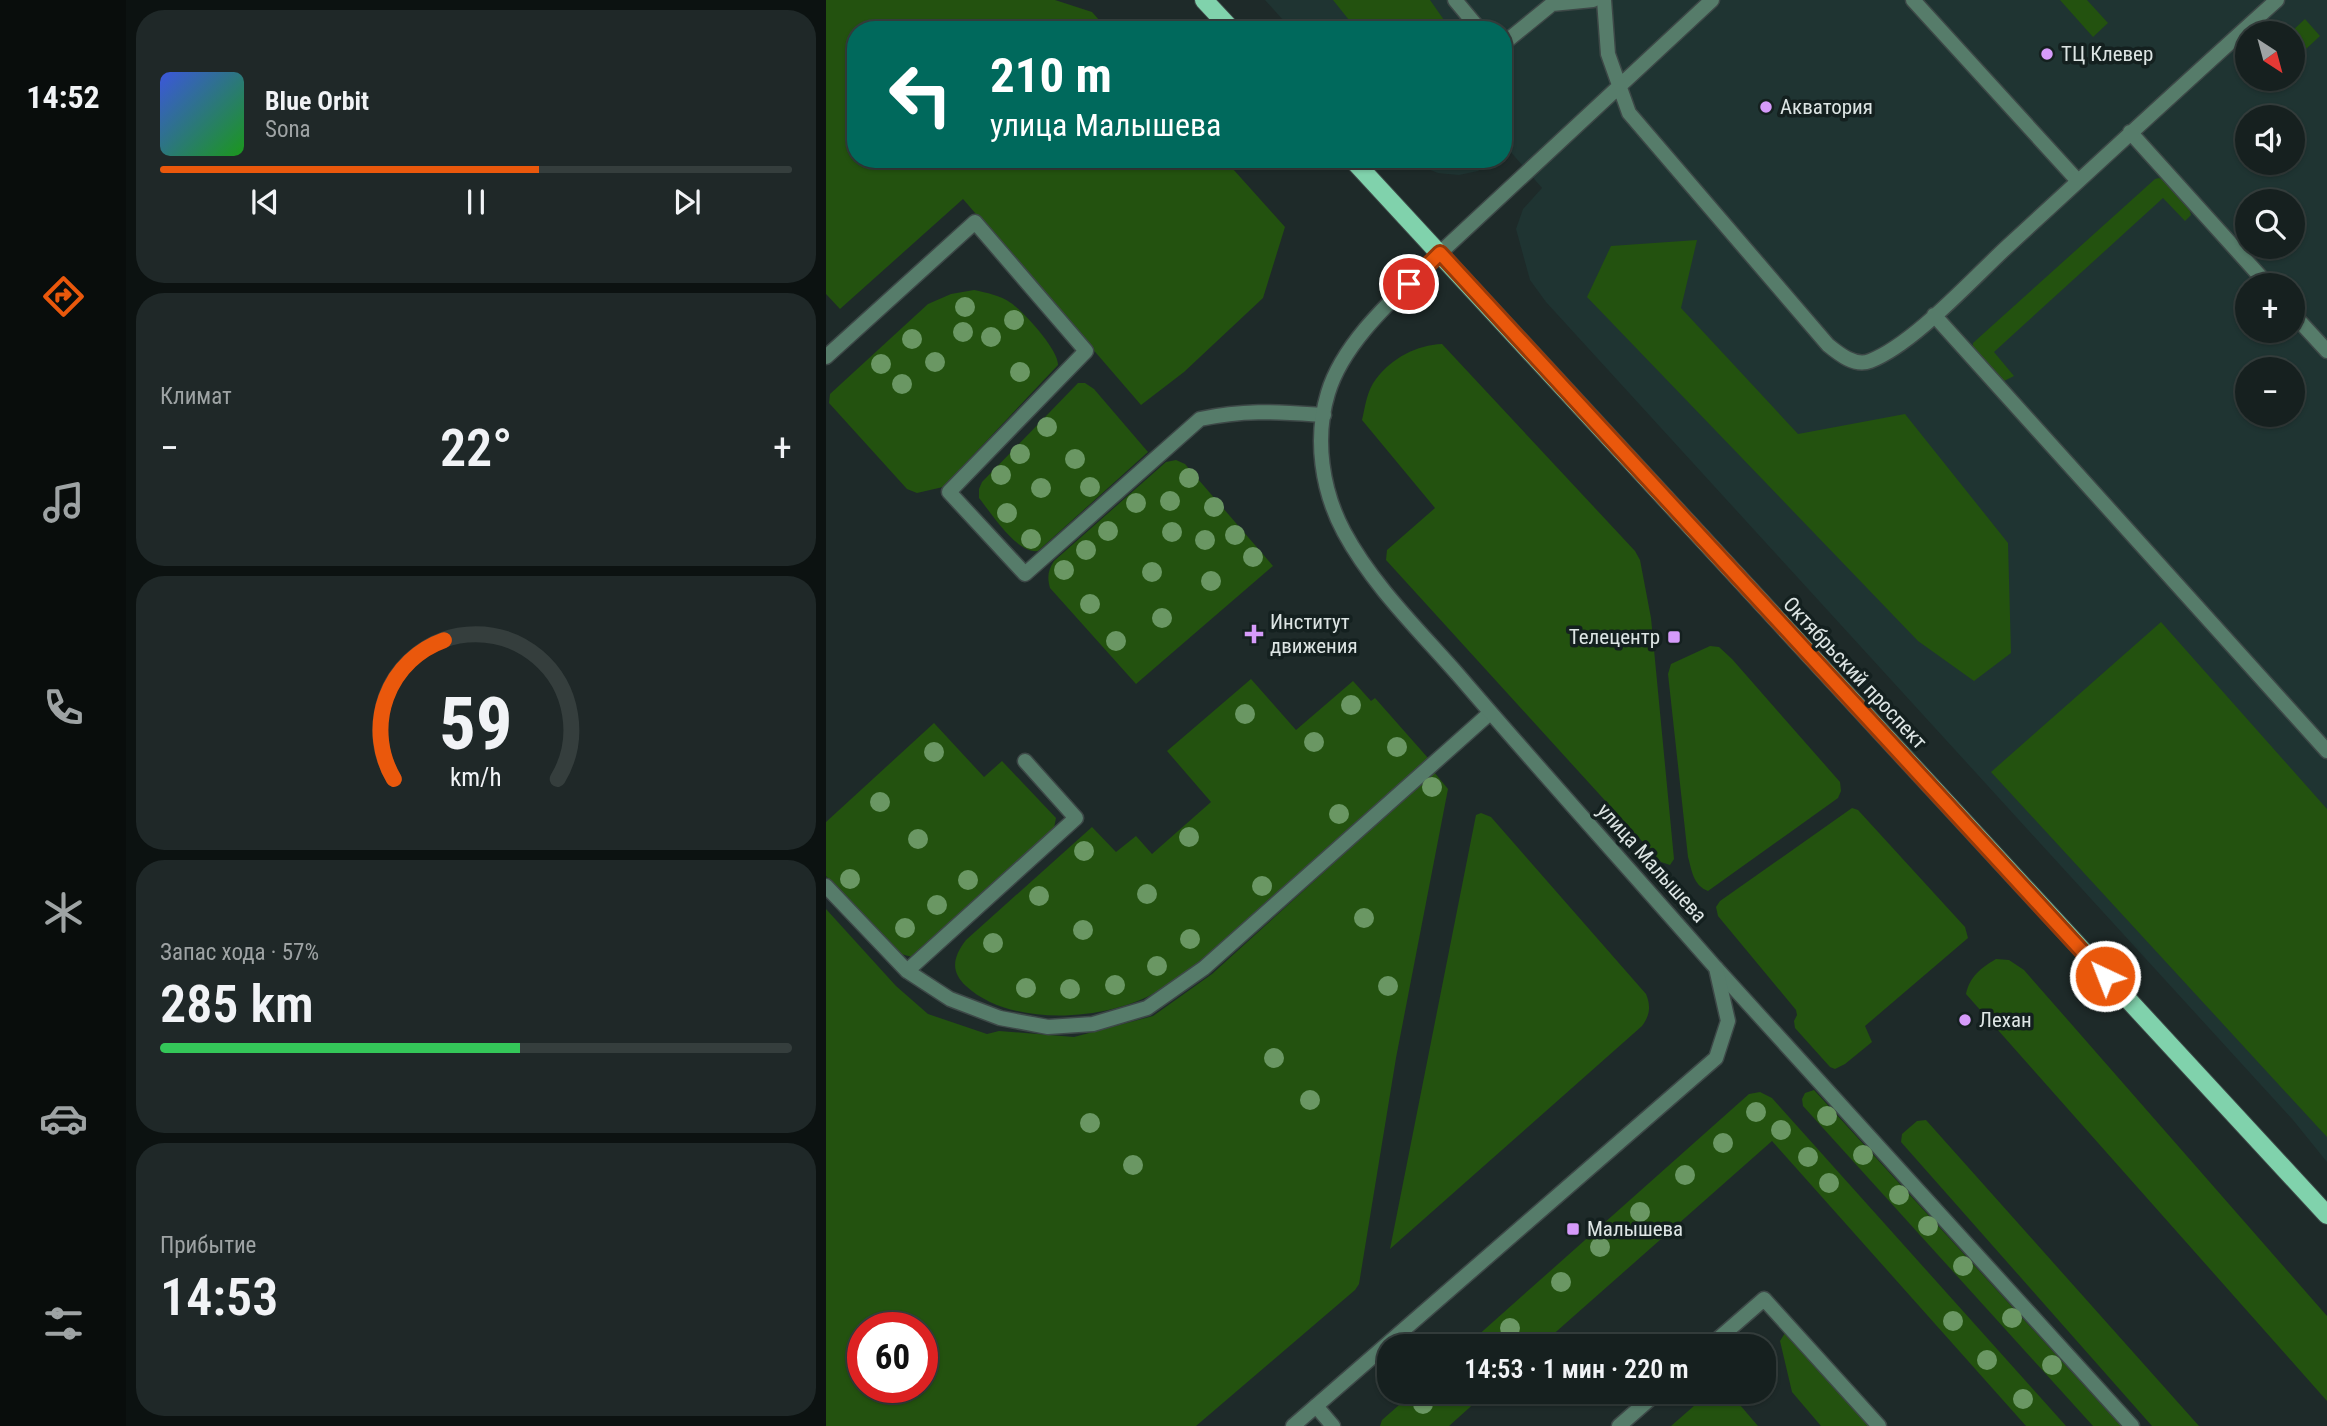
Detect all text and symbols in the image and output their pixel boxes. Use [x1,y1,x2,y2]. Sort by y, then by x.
north arrow [2235,21,2305,91]
map controls [2235,21,2305,427]
place label: ТЦ Клевер [2061,42,2153,66]
marker: ТЦ Клевер [2039,46,2055,62]
text: 210 m [990,47,1112,104]
icon: left [875,49,966,140]
text: 14:52 [26,78,100,116]
text: Blue Orbit [265,86,369,116]
place label: Акватория [1780,95,1873,119]
marker: Акватория [1758,99,1774,115]
button: sound [2235,105,2305,175]
text: улица Малышева [990,106,1221,144]
text: Sona [265,116,311,143]
icon: previous [246,183,284,221]
icon: pause [457,183,495,221]
icon: next [668,183,706,221]
button: search [2235,189,2305,259]
pin [1379,254,1439,314]
icon: arrive [1390,265,1428,303]
icon: directions [39,272,88,321]
button: + [2235,273,2305,343]
button: − [2235,357,2305,427]
text: Климат [160,383,232,410]
text: 22° [440,418,512,479]
text: − [160,426,179,470]
text: + [773,426,792,470]
icon: music [39,478,88,527]
street label: Октябрьский проспект [1778,592,1932,754]
place label: Институт движения [1270,610,1358,658]
marker: Институт движения [1244,624,1264,644]
place label: Телецентр [1569,625,1660,649]
marker: Телецентр [1666,629,1682,645]
text: 59 [439,681,513,767]
icon: phone [39,683,88,732]
text: km/h [450,763,502,792]
street label: улица Малышева [1592,799,1712,927]
icon: climate [39,888,88,937]
text: Запас хода · 57% [160,939,319,966]
position arrow [2068,939,2142,1013]
text: 285 km [160,974,314,1035]
place label: Лехан [1979,1008,2032,1032]
marker: Лехан [1957,1012,1973,1028]
icon: car [39,1094,88,1143]
place label: Малышева [1587,1217,1683,1241]
marker: Малышева [1565,1221,1581,1237]
text: Прибытие [160,1232,256,1259]
text: 14:53 [160,1267,278,1328]
icon: filters [39,1299,88,1348]
speed limit sign: 60 [847,1312,938,1403]
text: 14:53 · 1 мин · 220 m [1464,1354,1689,1384]

